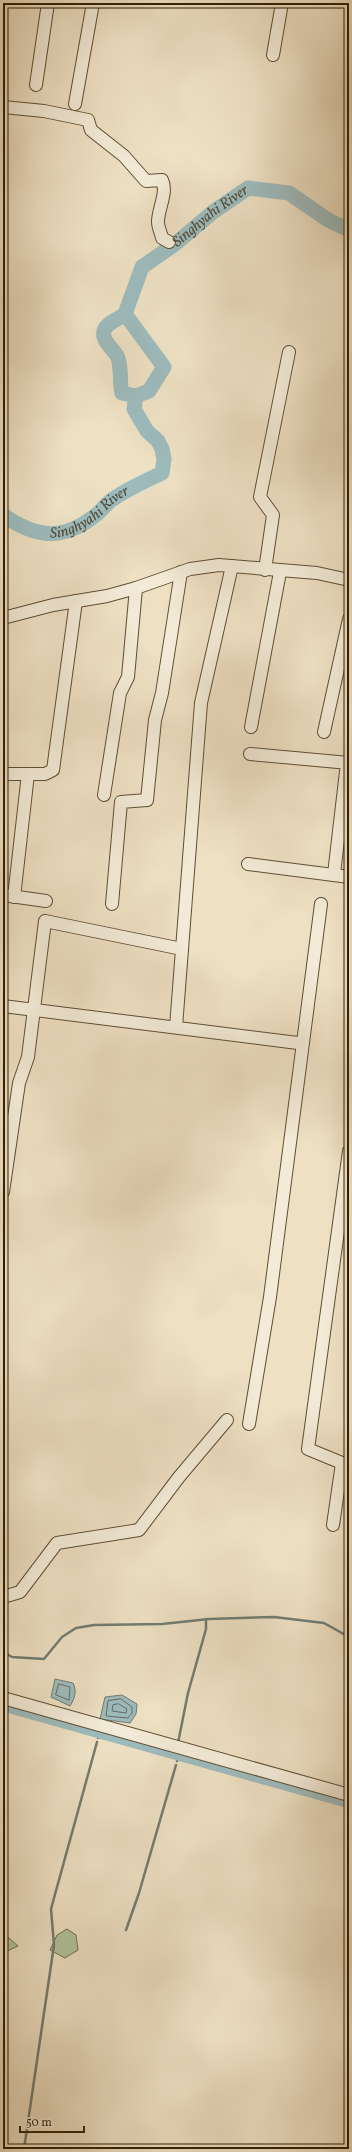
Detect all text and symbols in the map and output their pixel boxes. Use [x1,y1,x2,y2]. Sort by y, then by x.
water label: Singhyahi River [168,180,253,252]
water label: Singhyahi River [50,481,133,544]
scale bar [20,2108,84,2134]
text: 50 m [26,2115,52,2131]

